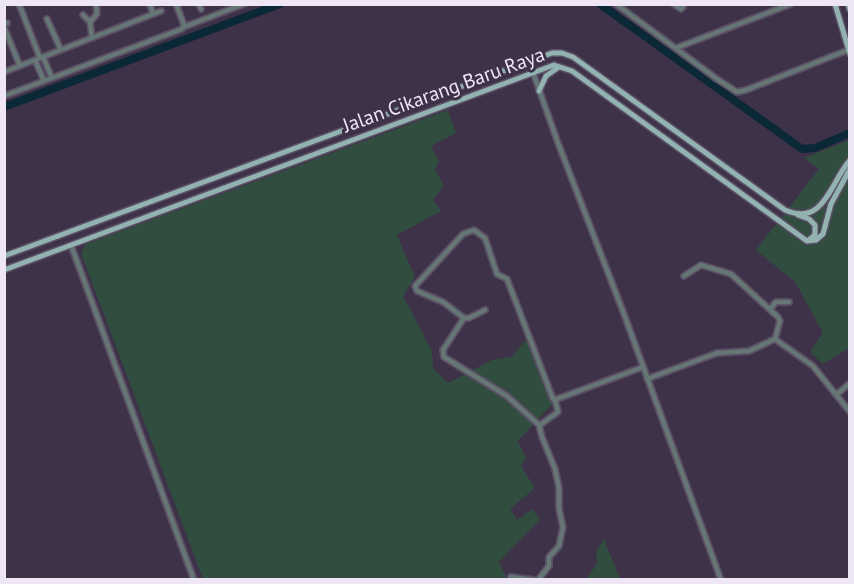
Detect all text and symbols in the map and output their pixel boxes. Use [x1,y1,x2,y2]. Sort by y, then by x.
street label: Jalan Cikarang Baru Raya [340,43,548,139]

